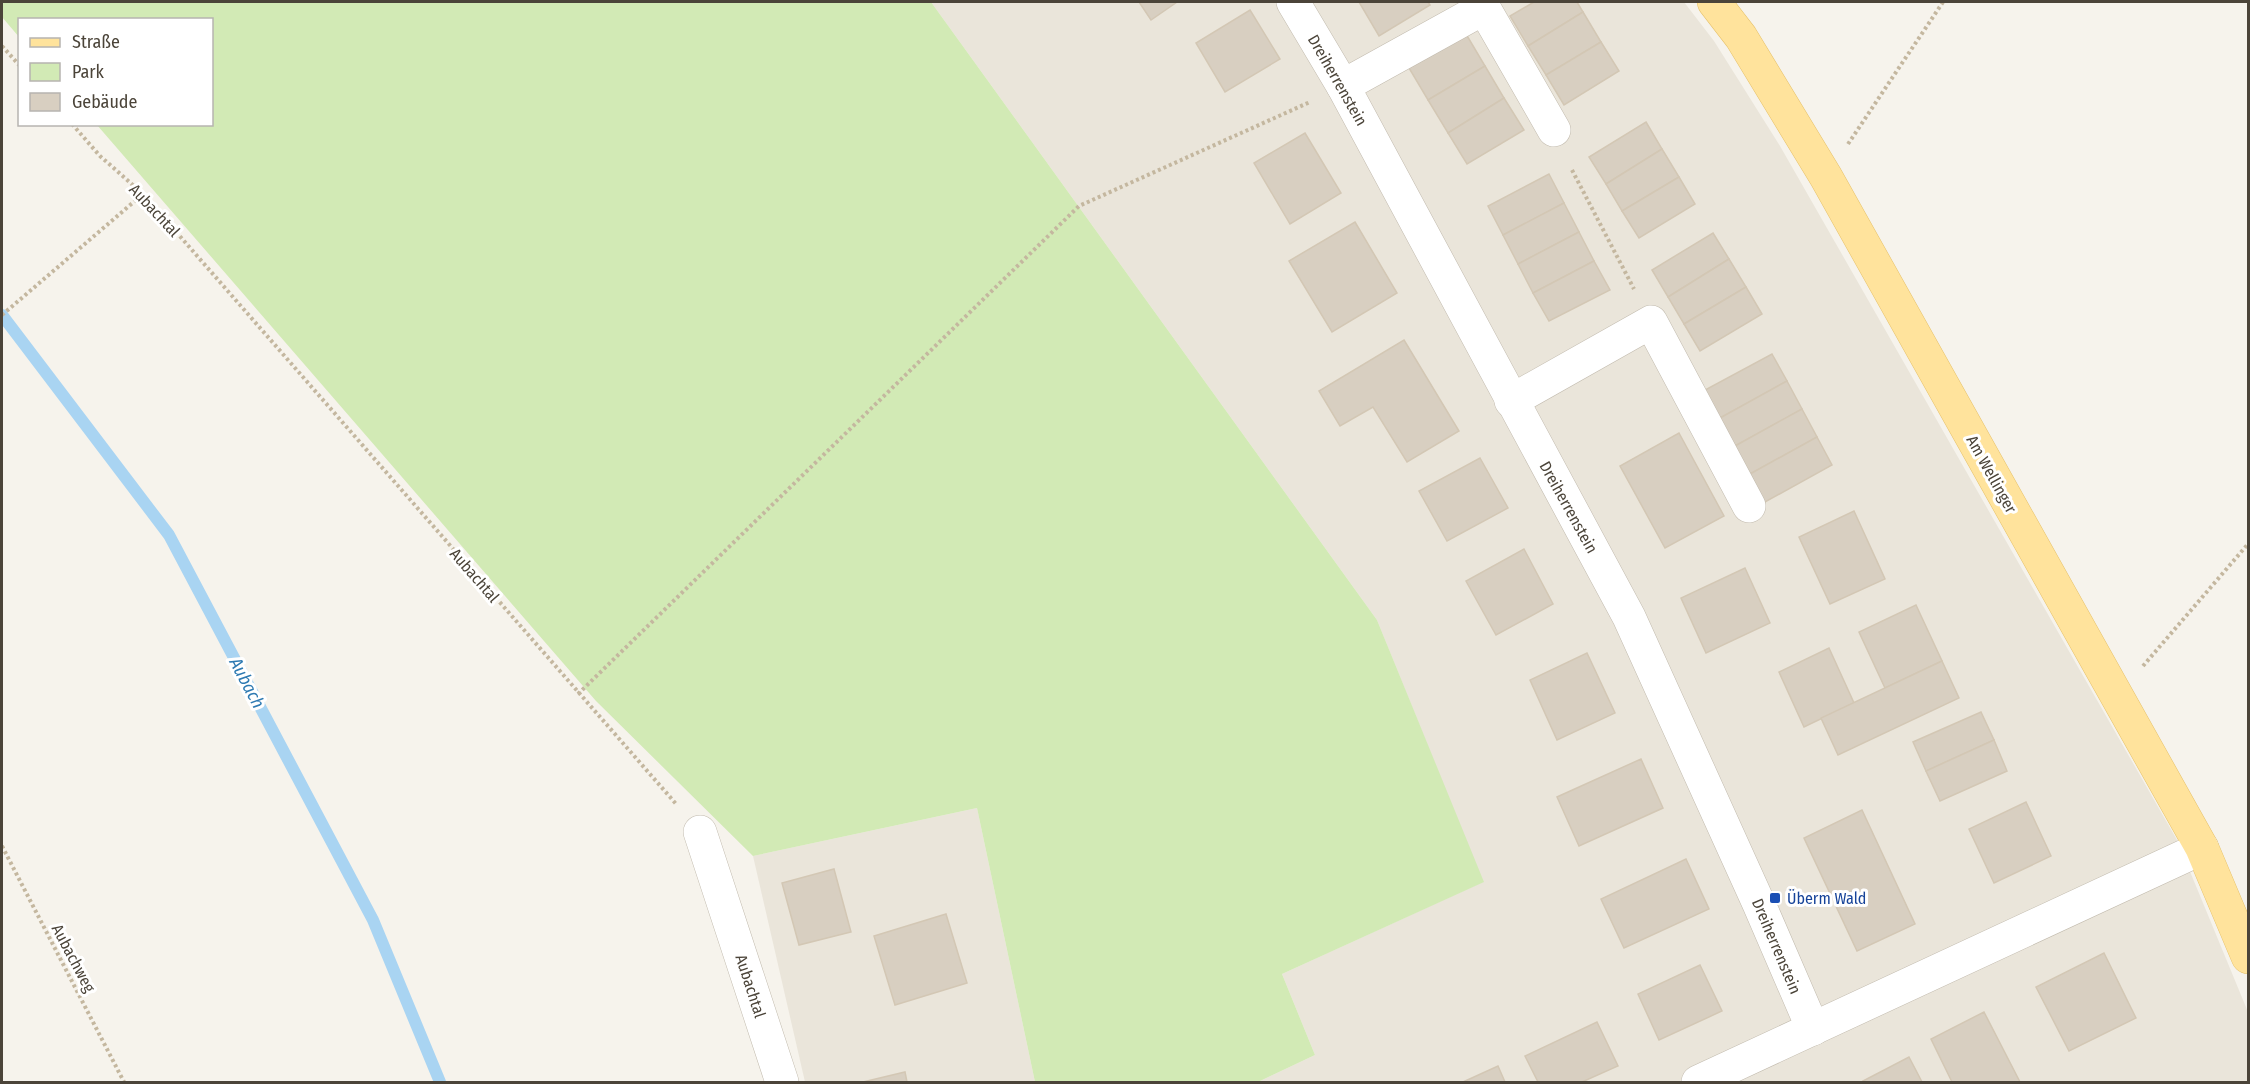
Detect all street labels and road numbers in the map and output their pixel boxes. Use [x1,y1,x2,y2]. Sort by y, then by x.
street label: Dreiherrenstein [1304,31,1371,129]
street label: Aubachtal [125,180,184,241]
street label: Am Wellinger [1962,432,2021,517]
street label: Dreiherrenstein [1536,458,1602,556]
street label: Aubachtal [446,544,503,606]
street label: Dreiherrenstein [1748,896,1805,997]
street label: Aubachweg [48,921,100,996]
street label: Aubachtal [731,952,770,1020]

